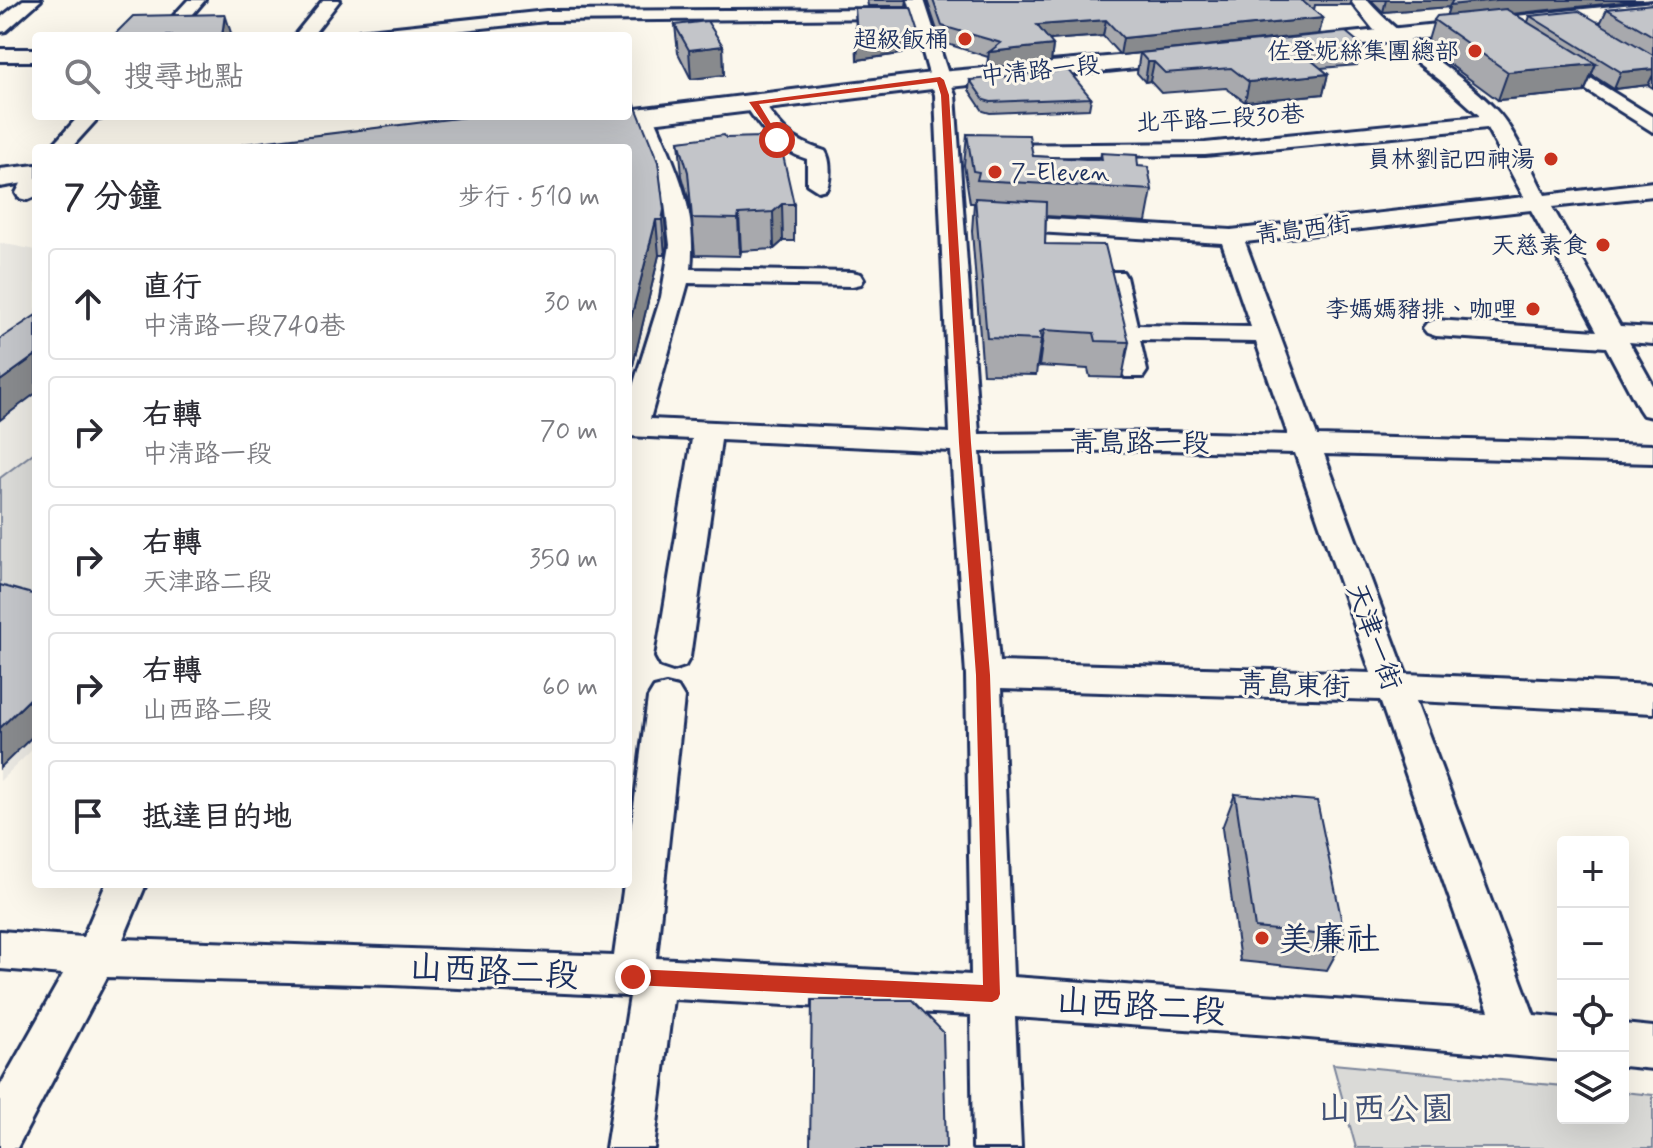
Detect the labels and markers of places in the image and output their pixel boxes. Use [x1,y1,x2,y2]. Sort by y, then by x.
place label: 超級飯桶 [853,25,949,56]
marker: 超級飯桶 [956,30,974,48]
place label: 佐登妮絲集團總部 [1267,37,1459,68]
marker: 佐登妮絲集團總部 [1466,42,1484,60]
place label: 員林劉記四神湯 [1367,145,1535,176]
marker: 員林劉記四神湯 [1542,150,1560,168]
place label: 7-Eleven [1011,158,1110,189]
marker: 7-Eleven [986,163,1004,181]
place label: 天慈素食 [1491,231,1587,262]
marker: 天慈素食 [1594,236,1612,254]
place label: 李媽媽豬排、咖哩 [1325,295,1517,326]
marker: 李媽媽豬排、咖哩 [1524,300,1542,318]
place label: 美廉社 [1278,918,1380,963]
marker: 美廉社 [1253,929,1271,947]

